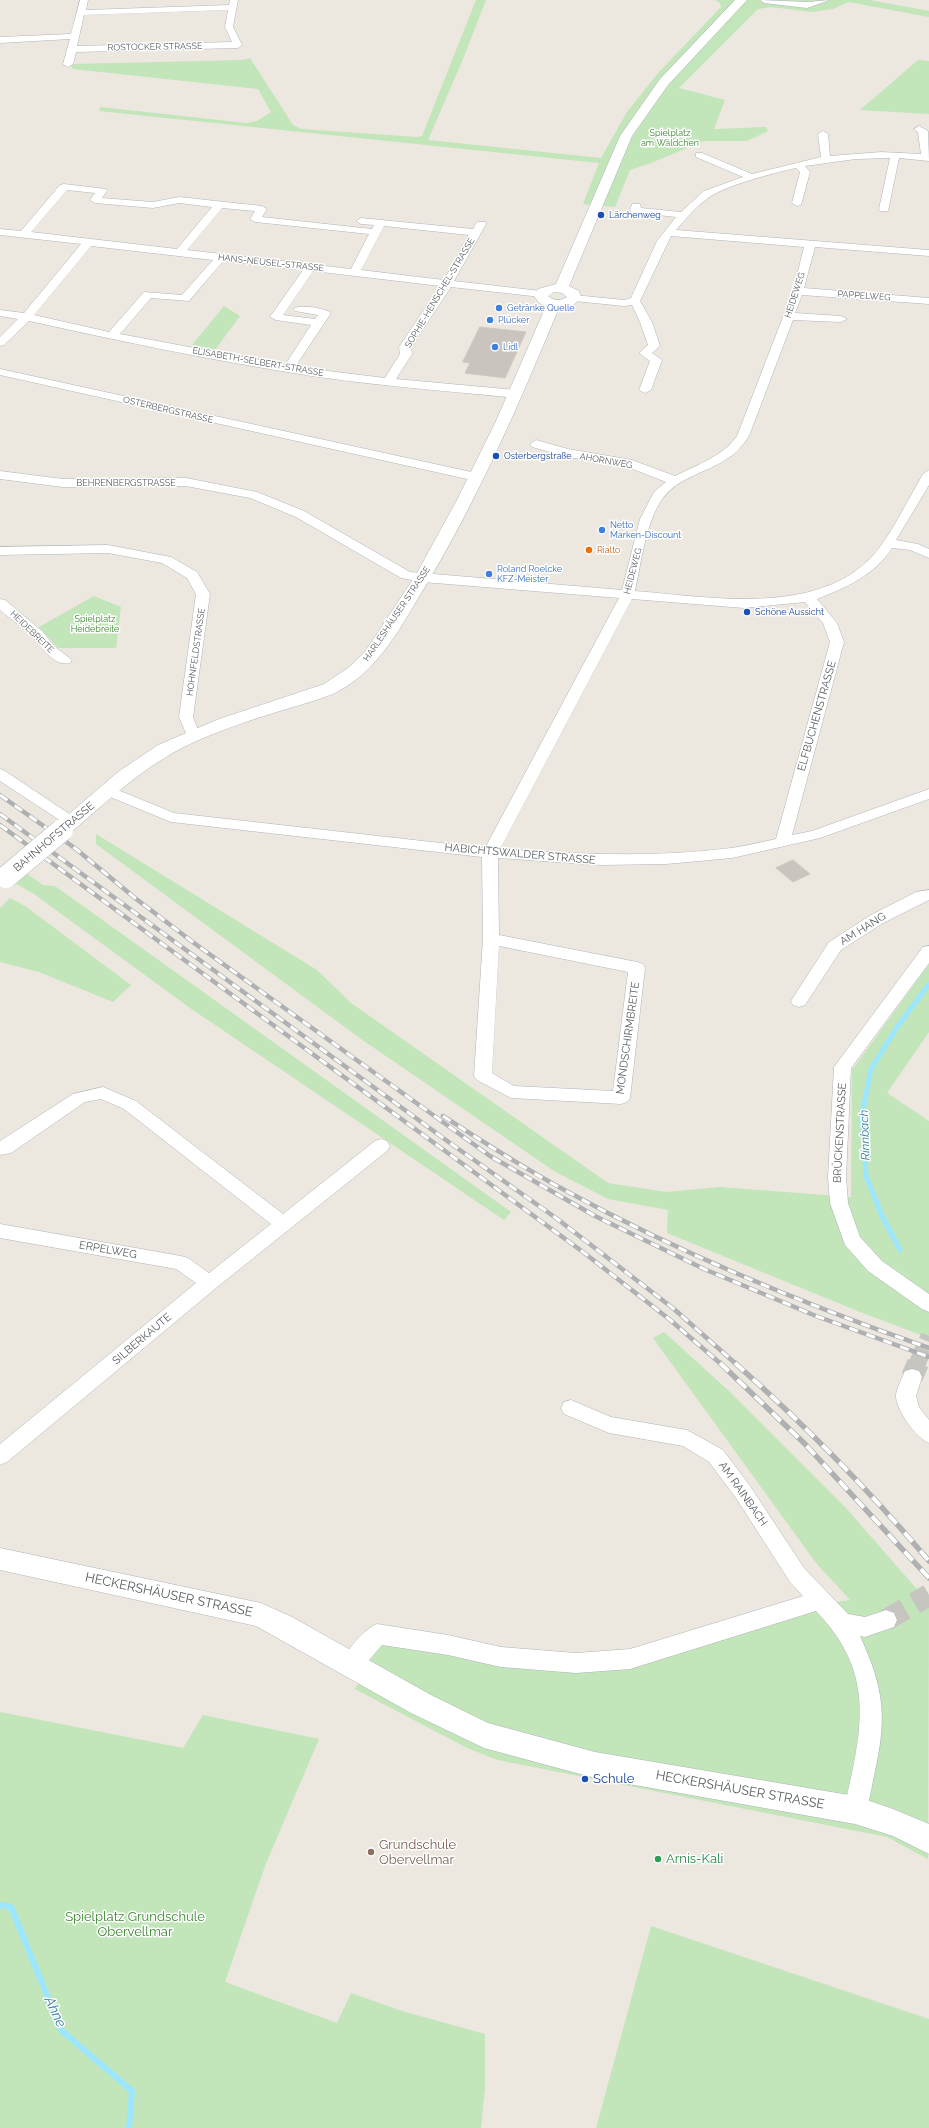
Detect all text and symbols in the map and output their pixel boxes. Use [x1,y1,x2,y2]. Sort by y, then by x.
street label: ROSTOCKER STRASSE [107,41,203,53]
park label: Spielplatz am Wäldchen [641,128,699,149]
marker: Lärchenweg [596,210,606,220]
place label: Lärchenweg [609,210,661,220]
street label: SOPHIE-HENSCHEL-STRASSE [403,236,477,350]
street label: HANS-NEUSEL-STRASSE [217,252,325,274]
street label: HEIDEWEG [783,271,807,319]
street label: PAPPELWEG [837,289,891,303]
marker: Getränke Quelle [494,303,504,313]
place label: Getränke Quelle [507,303,575,313]
marker: Plücker [485,315,495,325]
place label: Plücker [498,315,529,325]
marker: Lidl [490,342,500,352]
place label: Lidl [503,342,518,352]
street label: ELISABETH-SELBERT-STRASSE [191,345,325,379]
street label: OSTERBERGSTRASSE [122,394,214,426]
marker: Osterbergstraße [491,451,501,461]
place label: Osterbergstraße [504,451,572,461]
street label: AHORNWEG [579,451,633,471]
street label: BEHRENBERGSTRASSE [76,478,176,488]
place label: Netto Marken-Discount [610,520,681,541]
marker: Netto Marken-Discount [597,525,607,535]
marker: Rialto [584,545,594,555]
place label: Rialto [597,545,620,555]
street label: HEIDEWEG [622,547,644,595]
street label: HARLESHÄUSER STRASSE [361,564,433,664]
place label: Roland Roelcke KFZ-Meister [497,564,562,585]
marker: Roland Roelcke KFZ-Meister [484,569,494,579]
street label: HOHNFELDSTRASSE [184,607,208,697]
marker: Schöne Aussicht [742,607,752,617]
place label: Schöne Aussicht [755,607,824,617]
street label: HEIDEBREITE [8,608,56,656]
park label: Spielplatz Heidebreite [71,614,119,635]
street label: ELFBUCHENSTRASSE [795,659,839,773]
street label: BAHNHOFSTRASSE [11,799,97,875]
street label: HABICHTSWALDER STRASSE [444,841,596,867]
street label: AM HANG [838,910,888,948]
street label: MONDSCHIRMBREITE [614,981,642,1095]
street label: BRÜCKENSTRASSE [831,1082,849,1184]
water label: Rinnbach [857,1109,873,1161]
street label: ERPELWEG [78,1238,138,1262]
street label: SILBERKAUTE [110,1311,174,1367]
street label: AM RAINBACH [716,1459,770,1529]
street label: HECKERSHÄUSER STRASSE [84,1570,254,1620]
street label: HECKERSHÄUSER STRASSE [654,1767,826,1813]
place label: Schule [593,1771,634,1787]
marker: Schule [580,1774,590,1784]
place label: Grundschule Obervellmar [379,1837,456,1868]
marker: Grundschule Obervellmar [366,1847,376,1857]
place label: Arnis-Kali [666,1851,723,1867]
marker: Arnis-Kali [653,1854,663,1864]
park label: Spielplatz Grundschule Obervellmar [65,1909,205,1940]
water label: Ahne [41,1994,69,2030]

